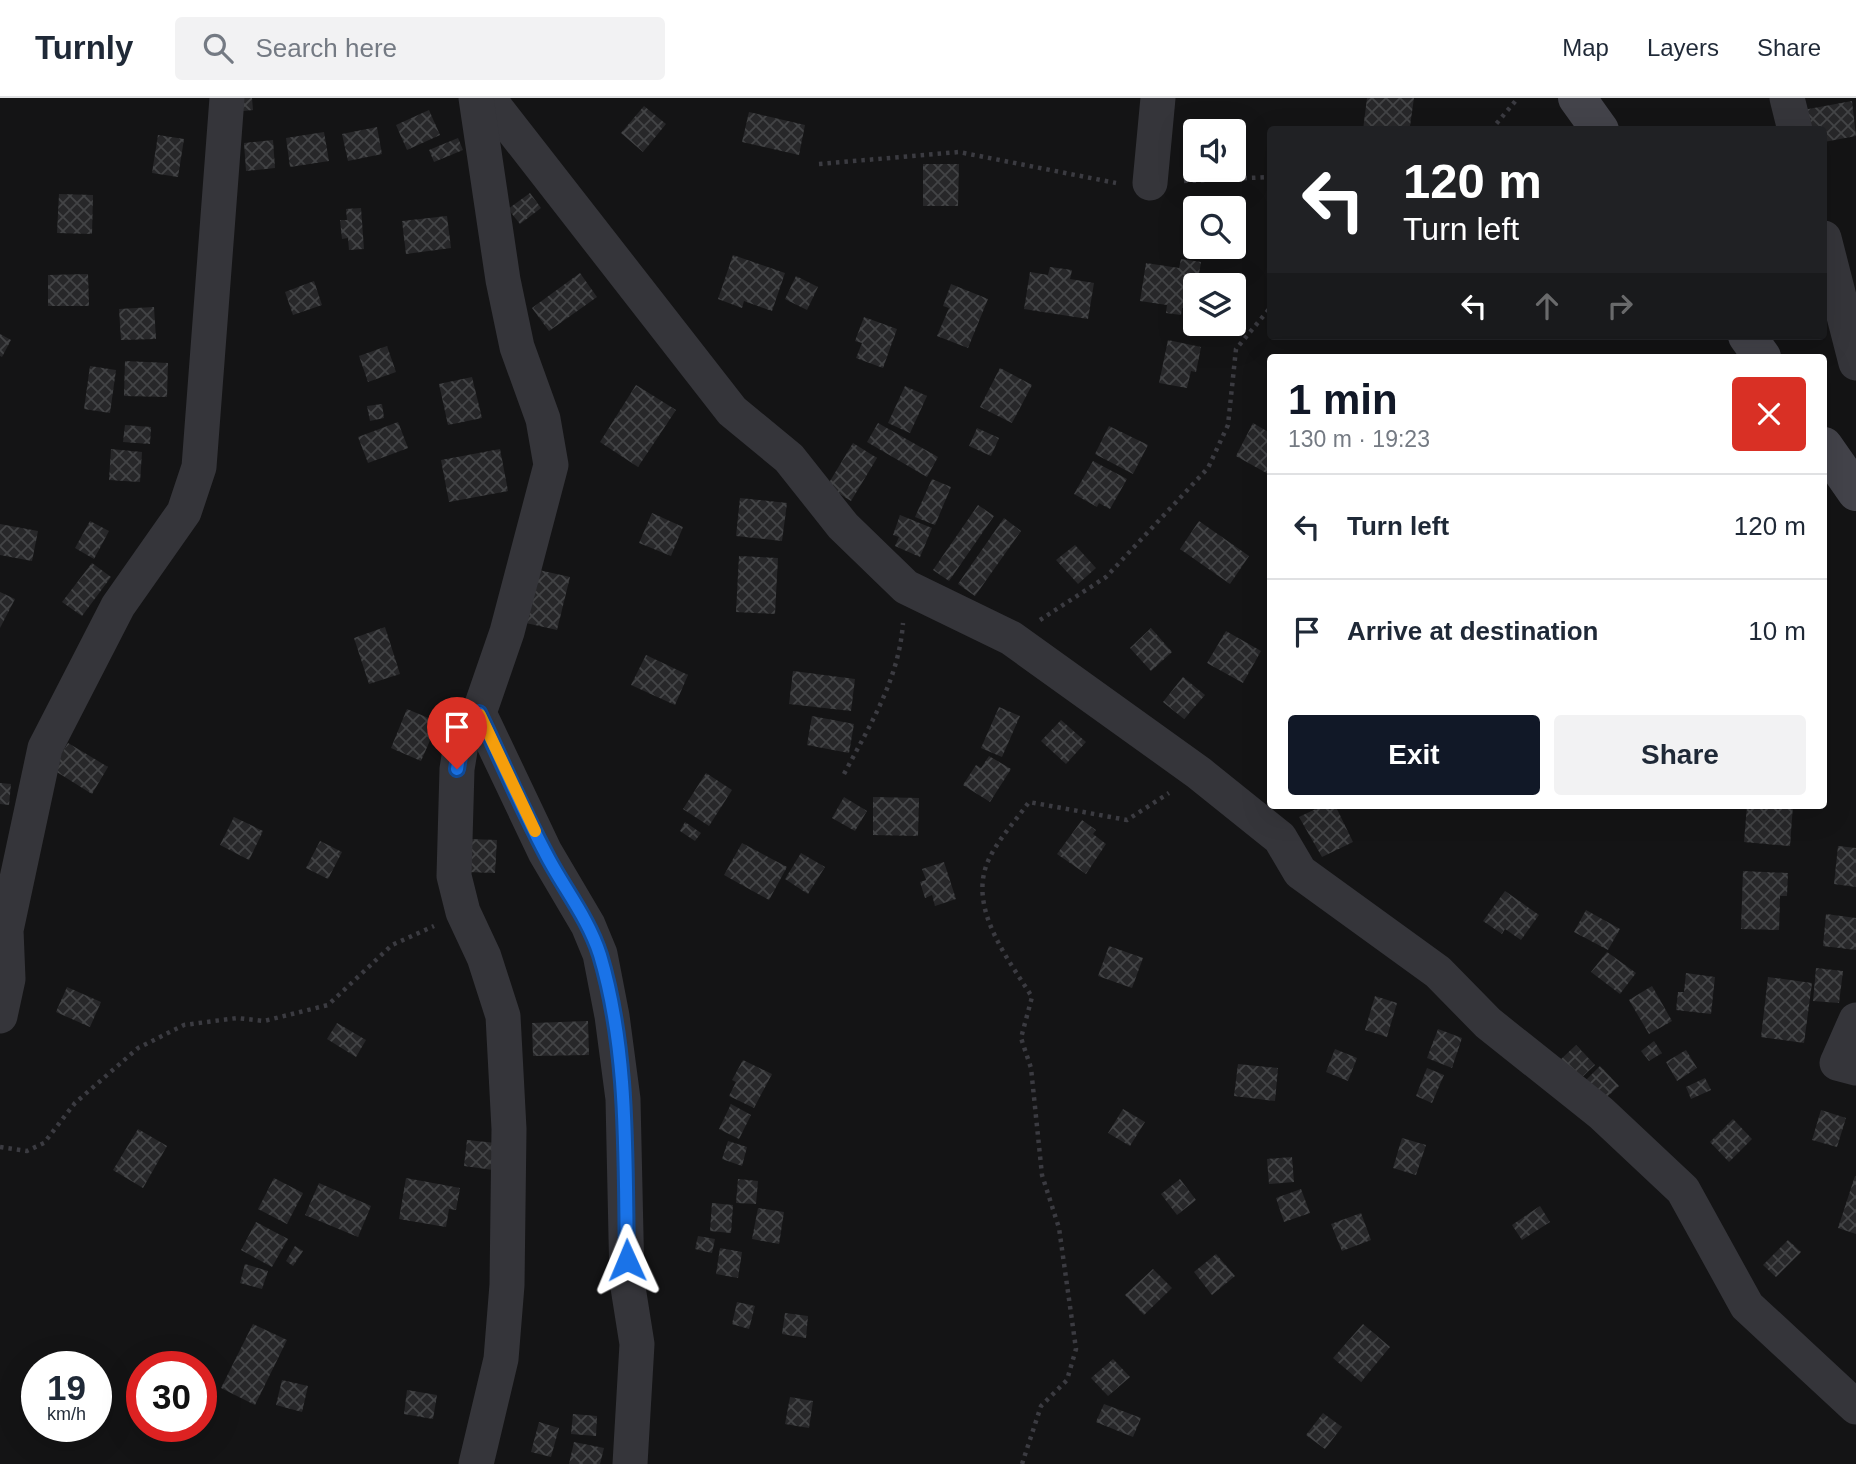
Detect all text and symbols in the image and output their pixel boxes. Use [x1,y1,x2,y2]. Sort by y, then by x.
search box [175,17,665,80]
text: Turnly [35,29,133,66]
icon: search [199,29,237,67]
text: Search here [255,33,397,63]
text: Map [1562,34,1609,61]
text: Layers [1647,34,1719,61]
text: Share [1757,34,1821,61]
map controls [1183,119,1246,336]
button: sound [1183,119,1246,182]
icon: left [1288,154,1379,245]
text: 120 m [1403,154,1542,208]
button: search [1183,196,1246,259]
text: Turn left [1403,211,1519,247]
button: layers [1183,273,1246,336]
icon: left [1455,287,1493,325]
icon: ahead [1528,287,1566,325]
icon: right [1601,287,1639,325]
text: 1 min [1288,376,1398,423]
button: close [1732,377,1806,451]
text: 130 m · 19:23 [1288,426,1430,452]
icon: left [1288,508,1326,546]
text: Turn left [1347,511,1449,541]
text: 120 m [1734,511,1806,541]
icon: arrive [1288,613,1326,651]
text: Arrive at destination [1347,616,1598,646]
text: 10 m [1748,616,1806,646]
pin [427,697,487,769]
icon: arrive [438,708,476,746]
button: Exit [1288,715,1540,795]
button: Share [1554,715,1806,795]
position arrow [590,1223,664,1297]
speed limit sign: 30 [126,1351,217,1442]
text: 19 [47,1368,86,1407]
text: km/h [47,1404,86,1424]

